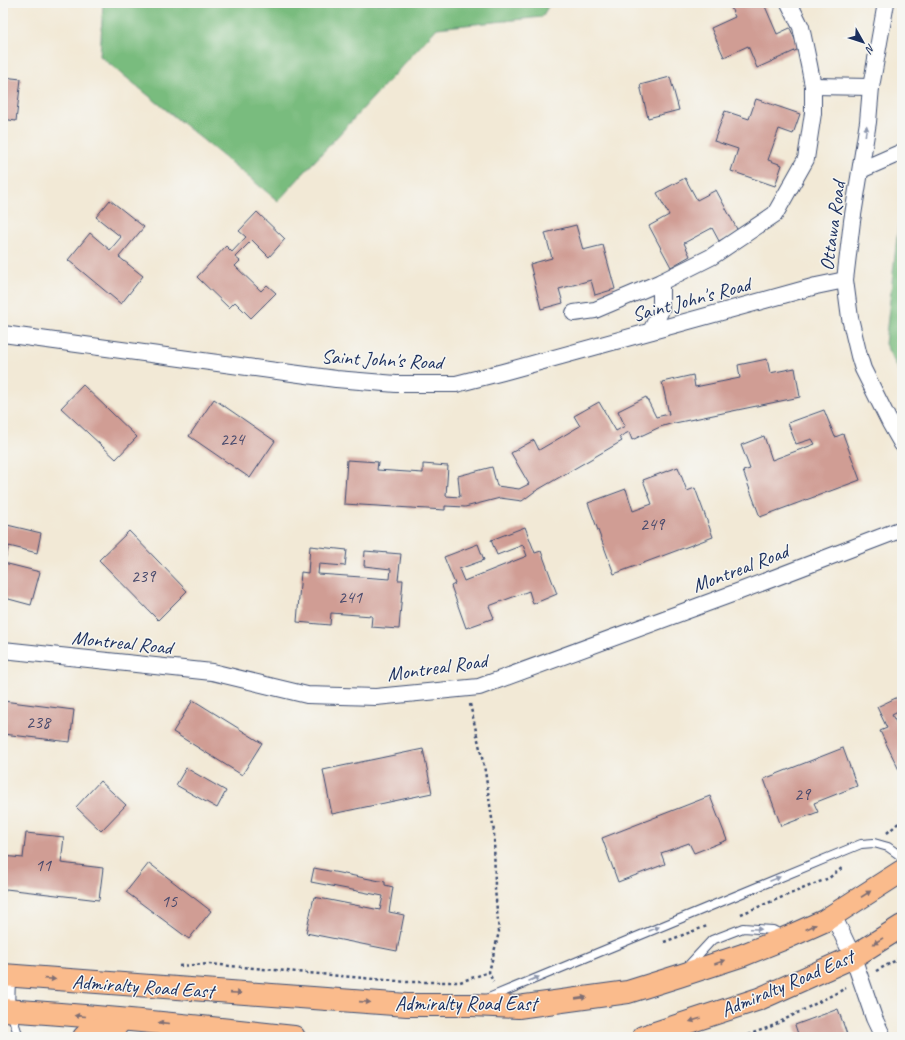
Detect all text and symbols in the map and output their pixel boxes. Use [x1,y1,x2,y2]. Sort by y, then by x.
north arrow [843,22,883,62]
text: N [862,41,878,57]
one-way arrow [863,125,869,137]
street label: Ottawa Road [814,177,852,272]
street label: Saint John's Road [629,271,756,327]
street label: Saint John's Road [321,344,446,375]
house number: 224 [220,428,246,450]
house number: 249 [640,513,666,535]
street label: Montreal Road [689,538,795,598]
house number: 239 [131,565,157,587]
house number: 241 [338,586,363,608]
street label: Montreal Road [71,625,176,661]
street label: Montreal Road [385,648,492,687]
house number: 238 [26,711,52,733]
house number: 29 [794,783,812,805]
house number: 11 [35,854,52,876]
one-way arrow [769,876,781,882]
house number: 15 [161,890,178,912]
one-way arrow [861,890,871,898]
one-way arrow [805,924,817,930]
one-way arrow [649,925,661,931]
one-way arrow [750,926,762,933]
one-way arrow [872,937,883,945]
street label: Admiralty Road East [717,943,860,1023]
one-way arrow [714,959,726,965]
street label: Admiralty Road East [71,969,218,1004]
one-way arrow [529,975,541,981]
one-way arrow [44,976,56,983]
one-way arrow [230,989,242,996]
street label: Admiralty Road East [395,991,540,1016]
one-way arrow [575,995,587,1001]
one-way arrow [359,999,371,1006]
one-way arrow [74,1013,86,1019]
one-way arrow [689,1017,701,1023]
one-way arrow [158,1020,170,1027]

